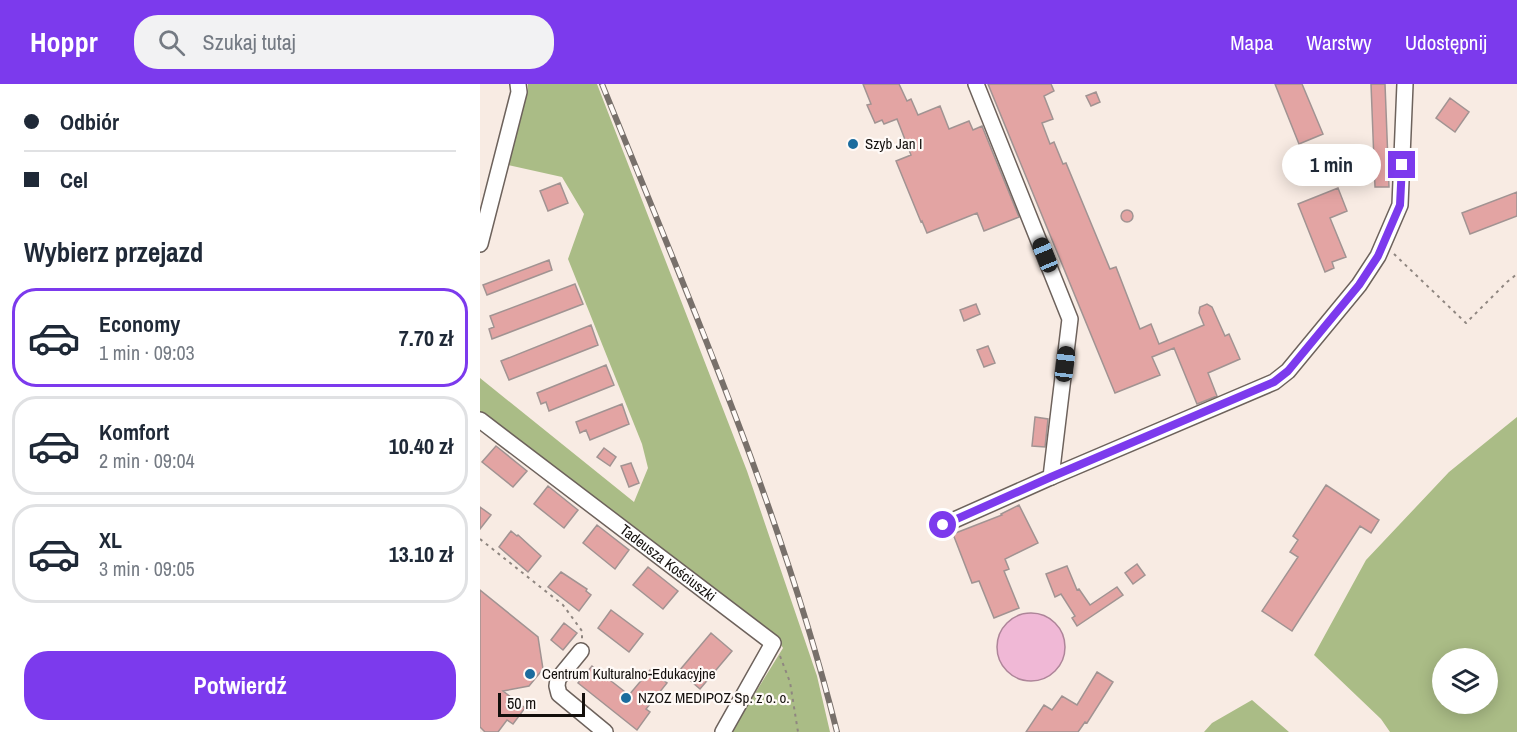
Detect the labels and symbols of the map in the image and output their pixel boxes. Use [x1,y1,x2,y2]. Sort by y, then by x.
place label: Szyb Jan I [865,133,922,154]
marker: Szyb Jan I [846,137,860,151]
callout: 1 min [1282,144,1381,186]
route end [1388,151,1415,178]
car [1030,235,1060,275]
car [1054,345,1076,383]
route start [929,511,956,538]
street label: Tadeusza Kościuszki [616,519,721,606]
place label: Centrum Kulturalno-Edukacyjne [542,663,716,684]
marker: Centrum Kulturalno-Edukacyjne [523,667,537,681]
place label: NZOZ MEDIPOZ Sp. z o. o. [638,687,790,708]
scale bar [498,690,585,718]
marker: NZOZ MEDIPOZ Sp. z o. o. [619,691,633,705]

